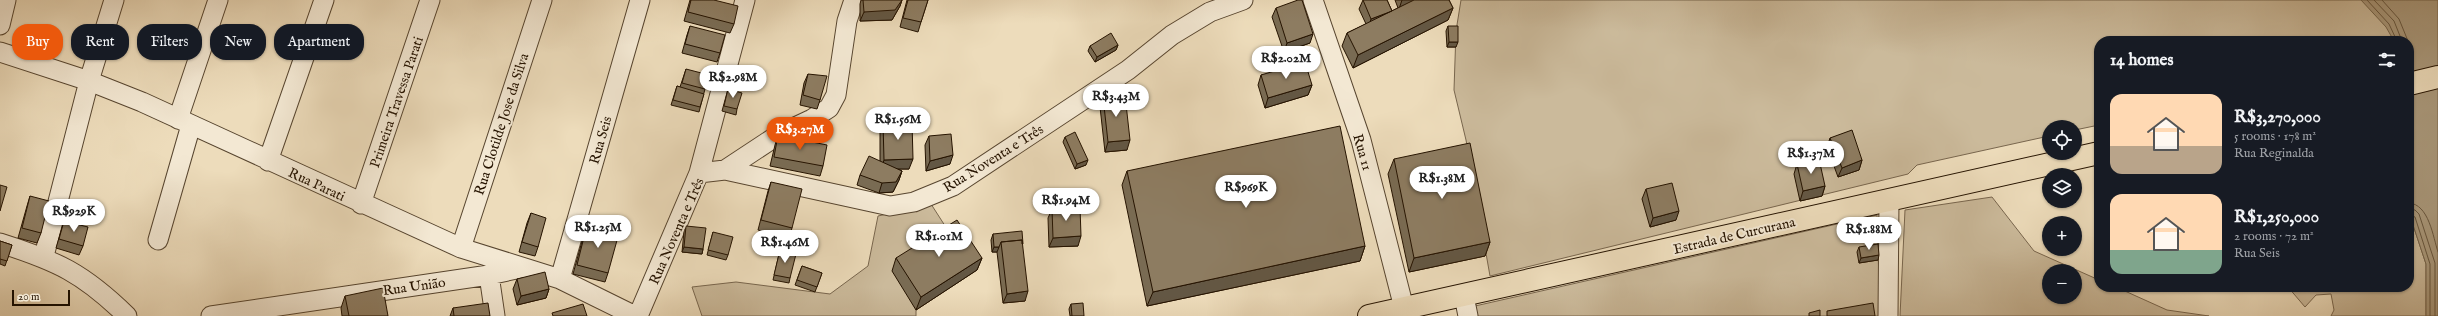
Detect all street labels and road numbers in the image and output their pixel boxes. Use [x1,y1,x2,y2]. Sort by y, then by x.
street label: Primeira Travessa Parati [366,34,428,170]
street label: Rua Clotilde Jose da Silva [470,50,534,198]
street label: Rua Seis [586,114,616,166]
street label: Rua Noventa e Três [940,121,1047,197]
street label: Rua 11 [1348,132,1376,173]
street label: Rua Parati [285,164,348,206]
street label: Rua Noventa e Três [645,175,709,288]
street label: Estrada de Curcurana [1672,213,1798,259]
street label: Rua União [382,274,447,300]

